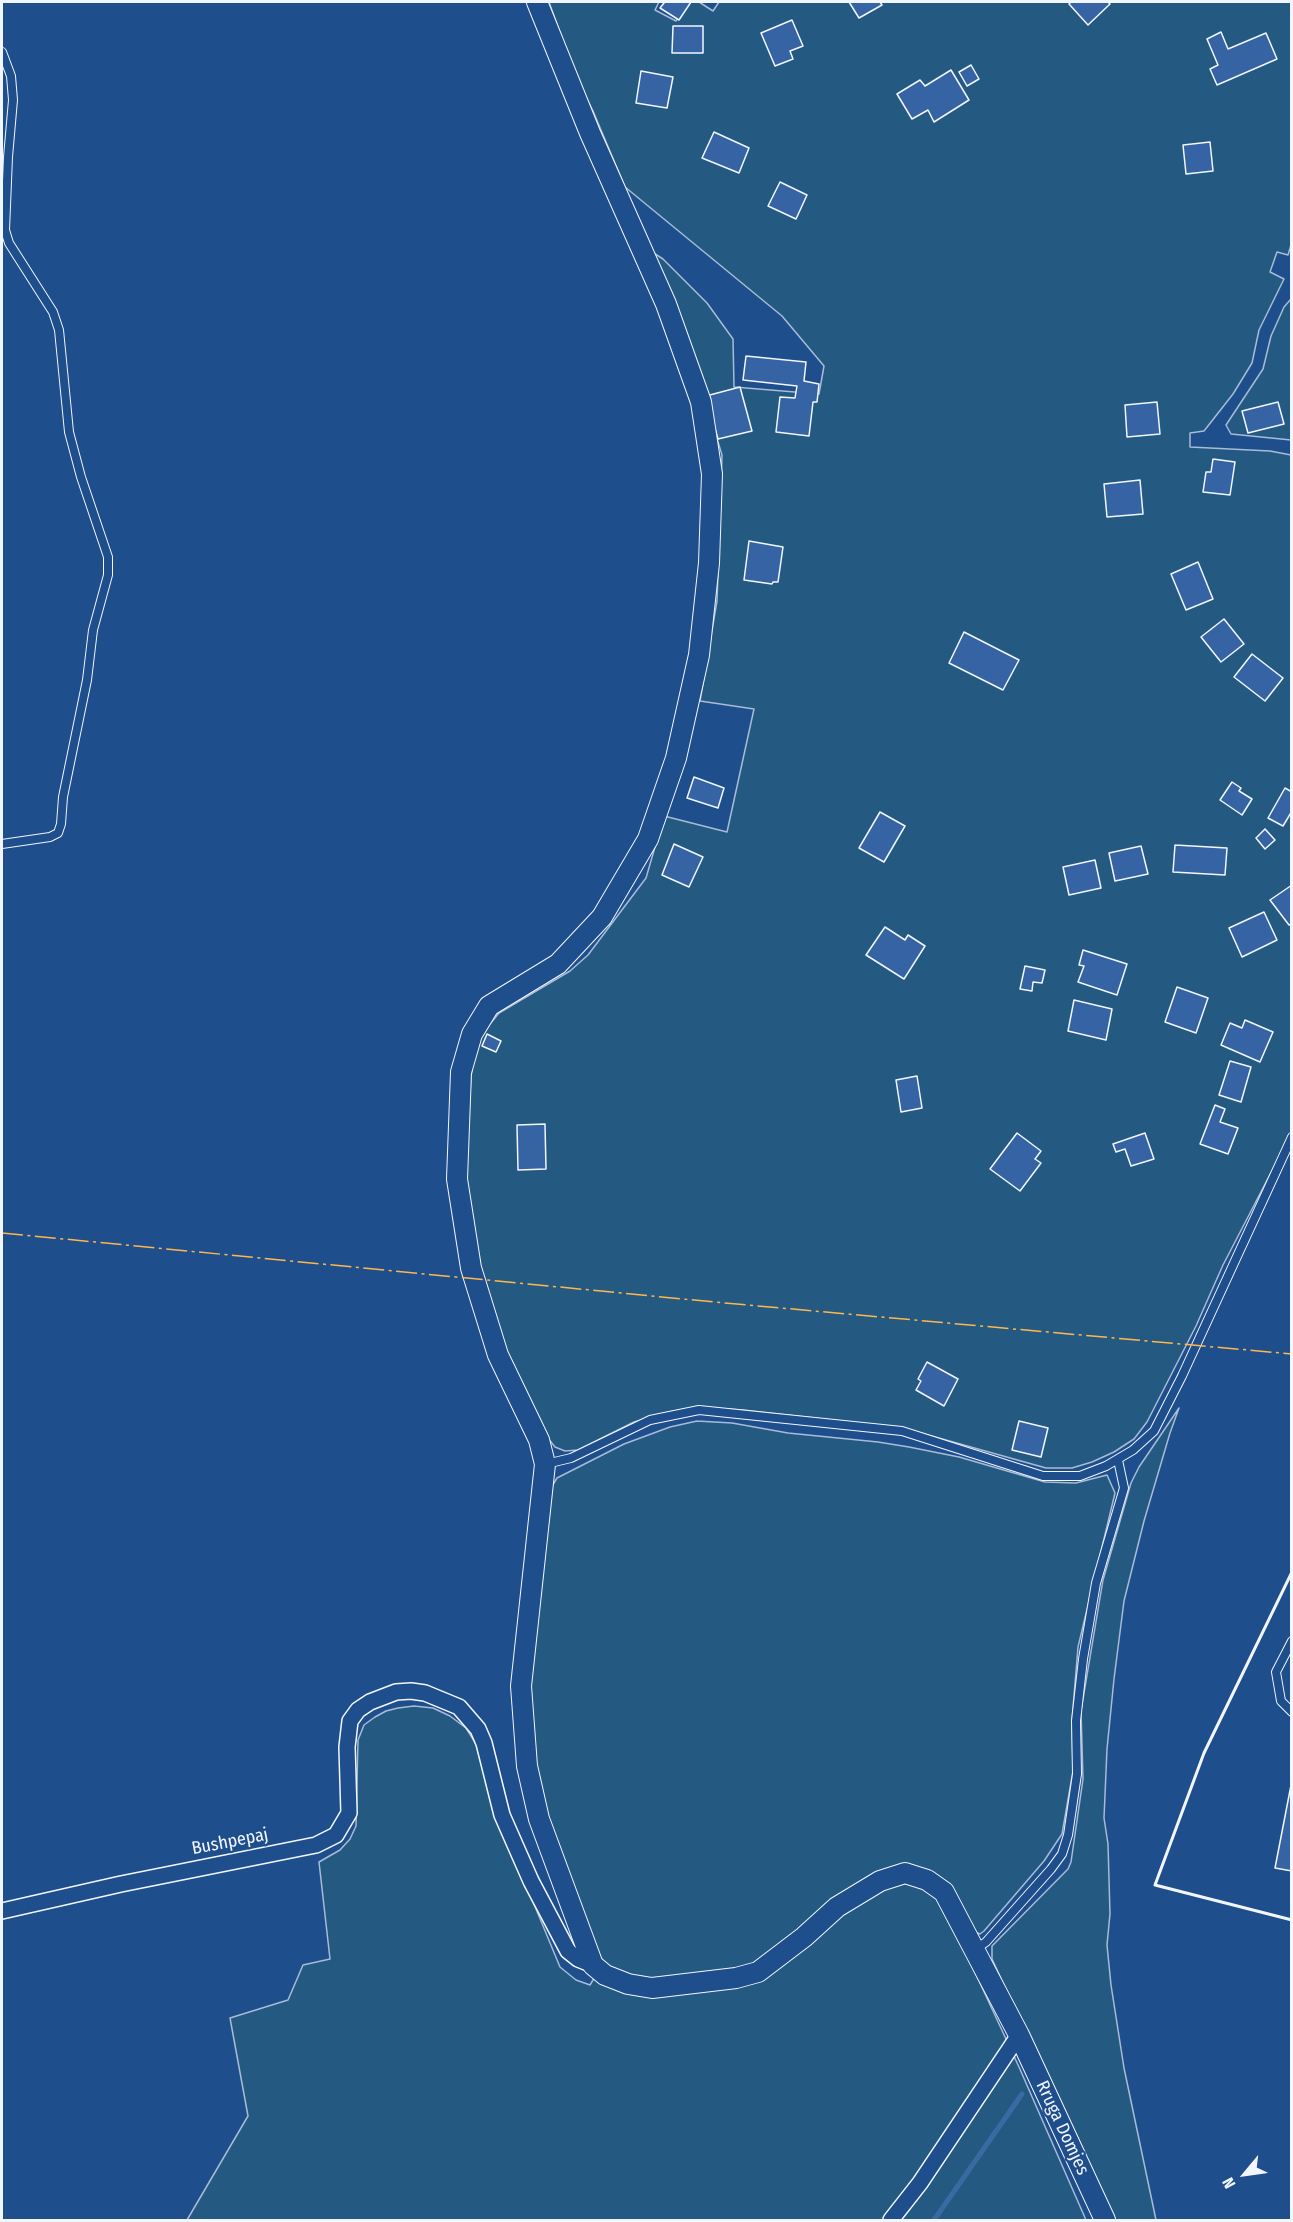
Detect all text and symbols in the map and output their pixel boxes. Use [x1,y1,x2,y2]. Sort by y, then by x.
street label: Bushpepaj [190,1824,270,1860]
street label: Rruga Domjes [1031,2077,1093,2179]
north arrow [1215,2144,1275,2204]
text: N [1218,2174,1239,2192]

